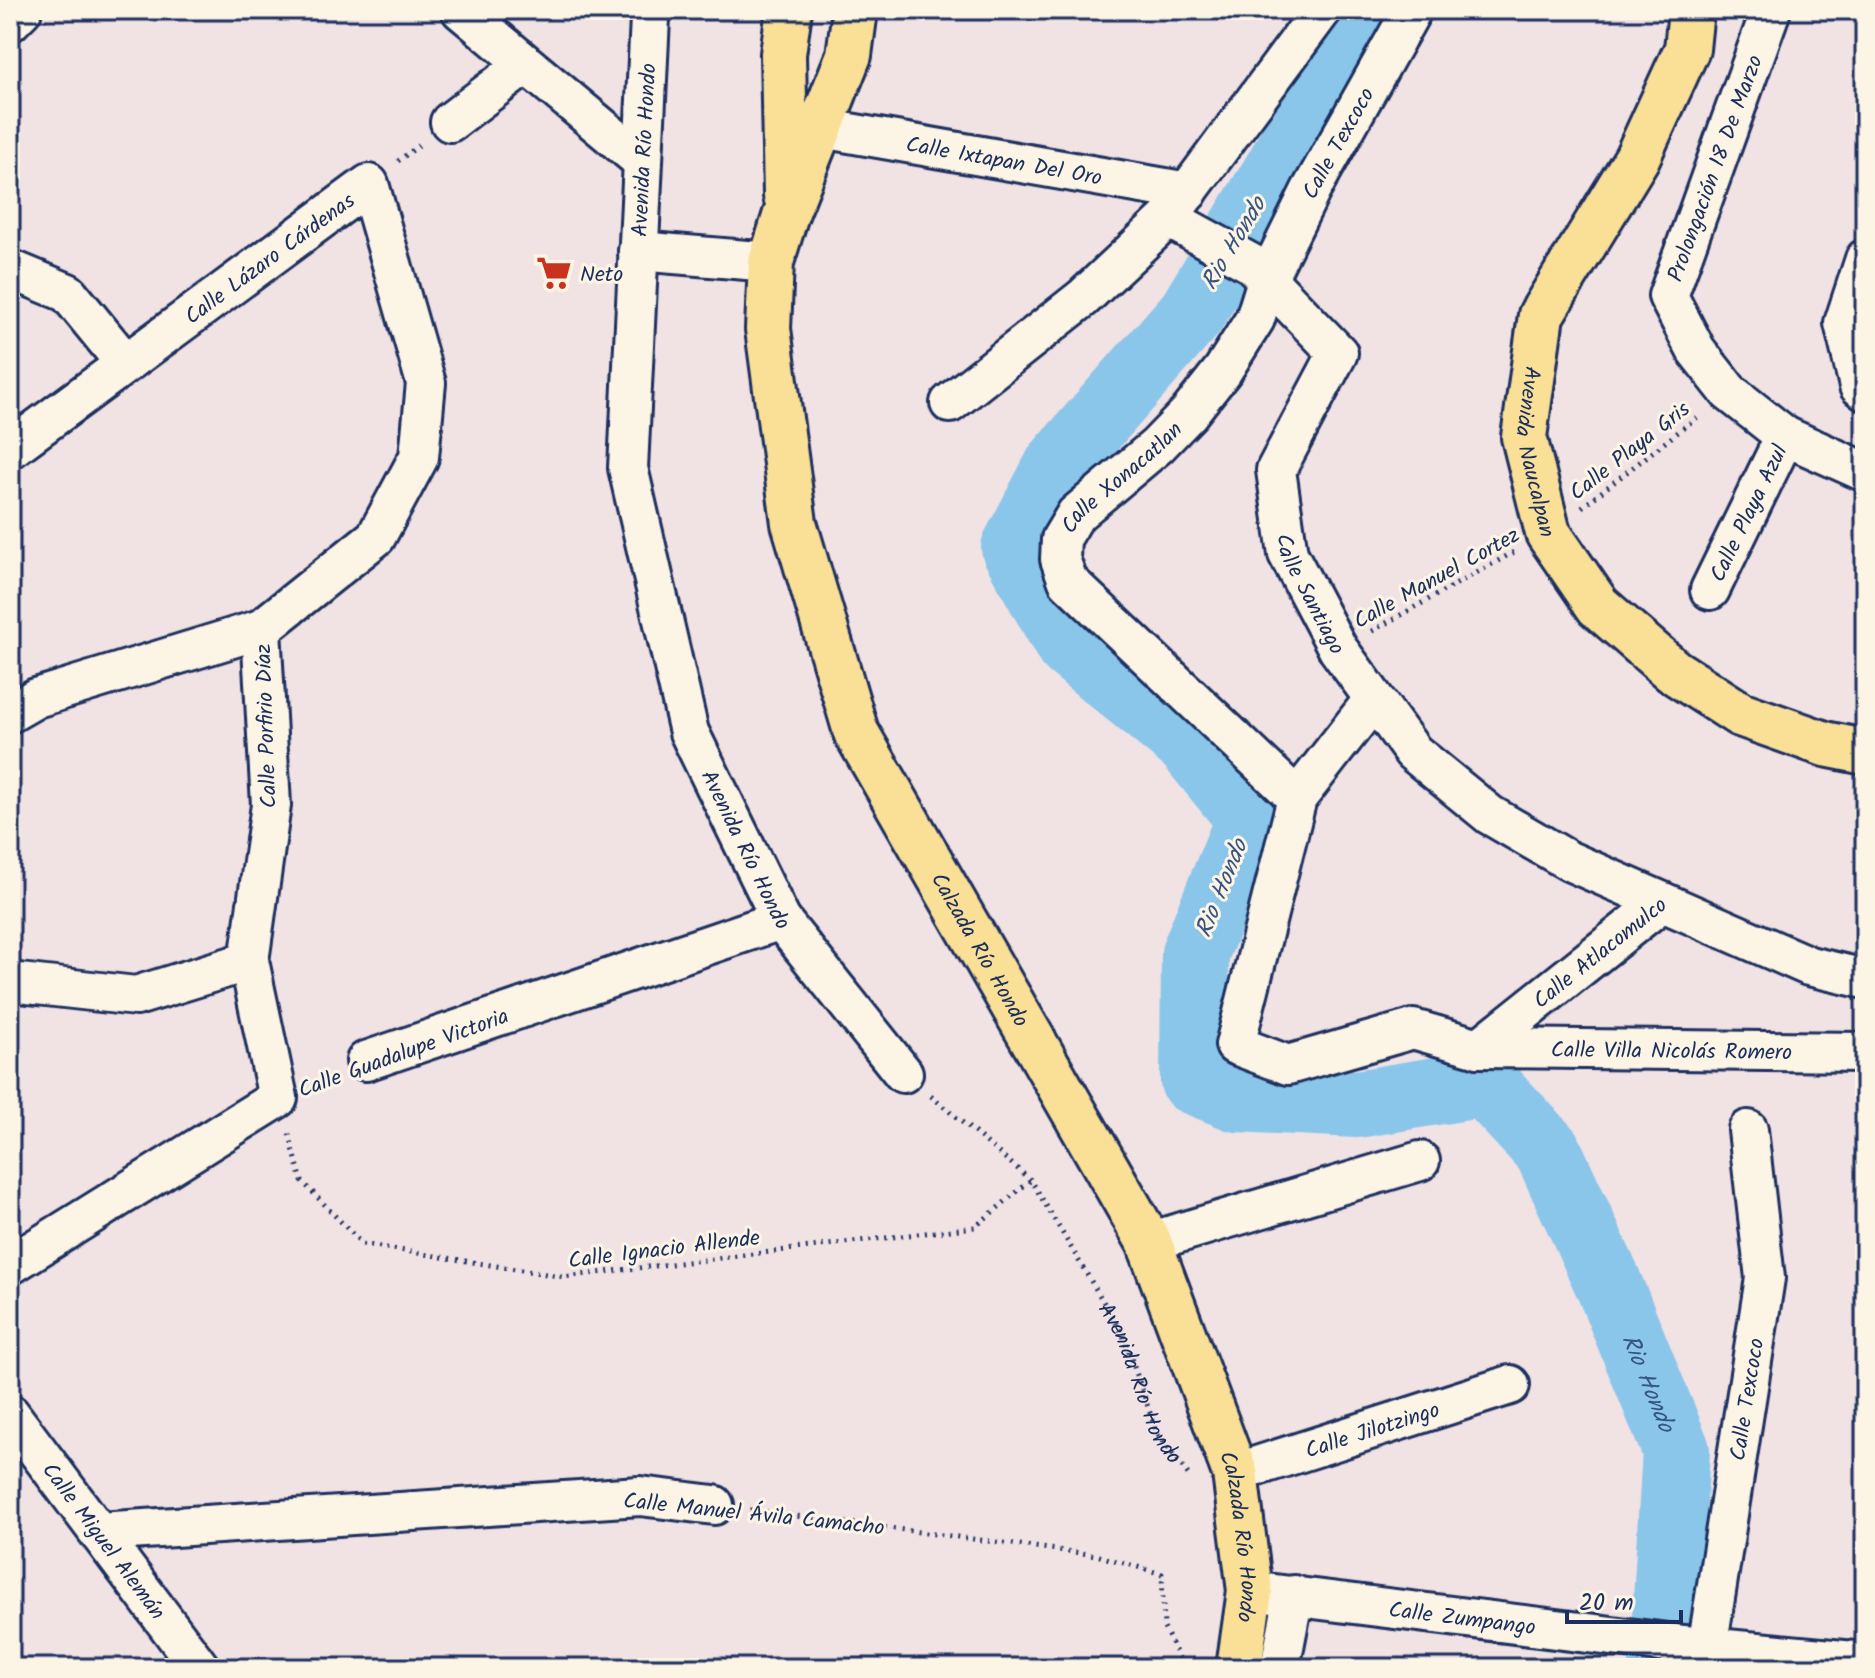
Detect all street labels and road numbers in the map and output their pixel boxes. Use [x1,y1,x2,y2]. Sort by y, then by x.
street label: Prolongación 18 De Marzo [1659,51,1774,287]
street label: Avenida Río Hondo [623,62,668,238]
street label: Calle Texcoco [1294,81,1385,206]
street label: Calle Ixtapan Del Oro [903,128,1105,197]
street label: Calle Lázaro Cárdenas [178,185,364,335]
street label: Avenida Naucalpan [1504,364,1563,541]
street label: Calle Playa Gris [1562,393,1699,511]
street label: Calle Xonacatlan [1053,414,1192,541]
street label: Calle Playa Azul [1701,438,1799,589]
street label: Calle Manuel Cortez [1348,519,1527,639]
street label: Calle Santiago [1265,532,1353,661]
street label: Calle Porfirio Díaz [247,643,288,809]
street label: Avenida Río Hondo [690,764,798,939]
street label: Calzada Río Hondo [920,867,1037,1034]
street label: Calle Atlacomulco [1526,889,1676,1019]
street label: Calle Guadalupe Victoria [294,1000,514,1109]
street label: Calle Villa Nicolás Romero [1551,1034,1792,1071]
street label: Calle Ignacio Allende [566,1221,762,1280]
street label: Avenida Río Hondo [1087,1297,1190,1473]
street label: Calle Texcoco [1722,1336,1775,1463]
street label: Calle Jilotzingo [1301,1394,1445,1469]
street label: Calzada Río Hondo [1208,1446,1265,1624]
street label: Calle Miguel Alemán [32,1456,173,1628]
street label: Calle Manuel Ávila Camacho [621,1484,886,1547]
street label: Calle Zumpango [1387,1593,1538,1646]

